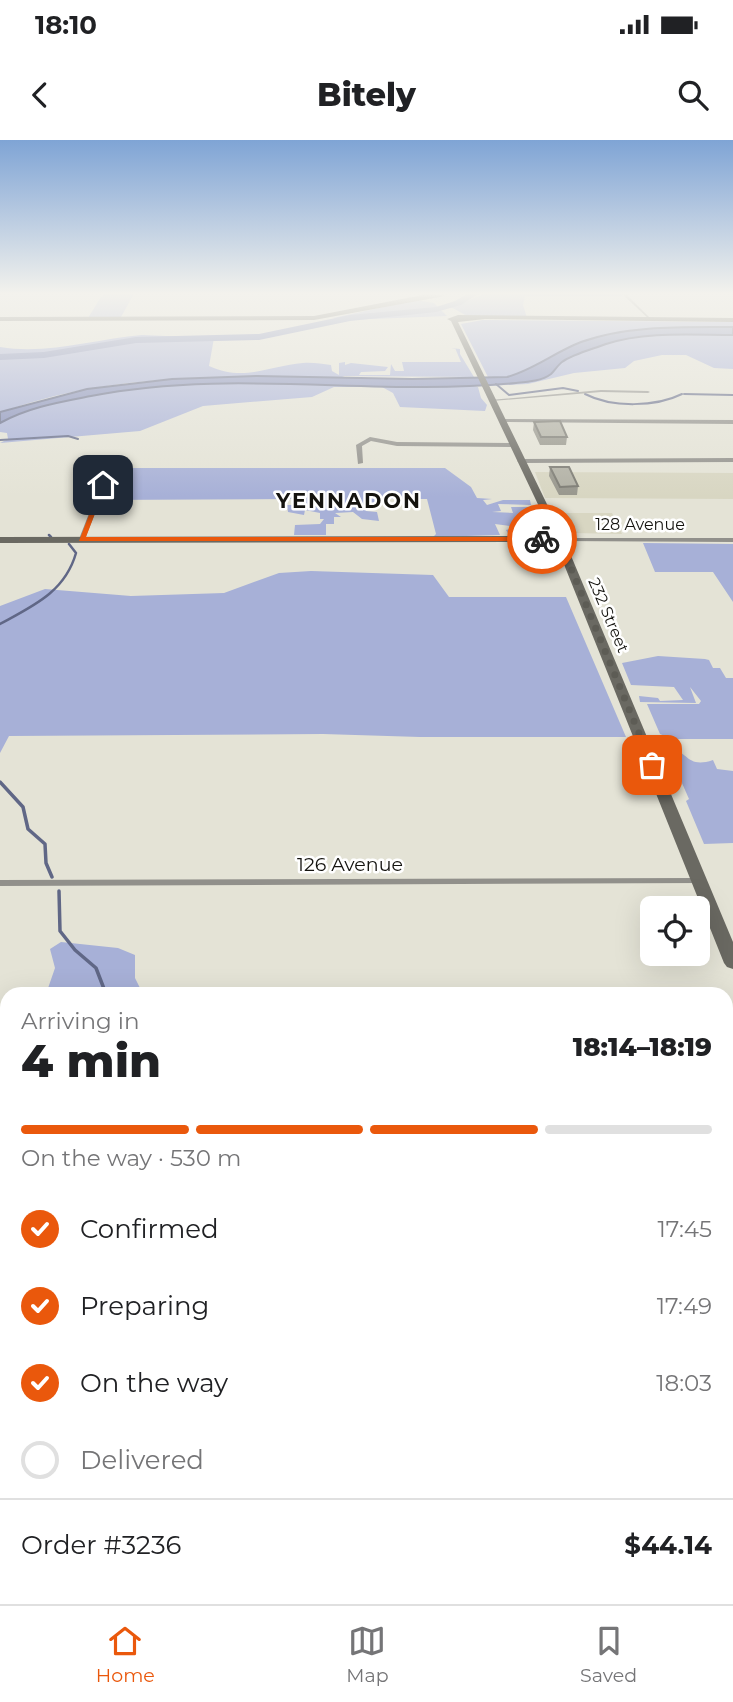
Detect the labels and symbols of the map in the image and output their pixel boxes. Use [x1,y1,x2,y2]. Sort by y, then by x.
pin [73,455,133,515]
district label: YENNADON [275,488,422,513]
courier [507,504,577,574]
street label: 128 Avenue [595,515,685,534]
street label: 232 Street [584,575,633,656]
pin [622,735,682,795]
street label: 126 Avenue [297,853,403,876]

